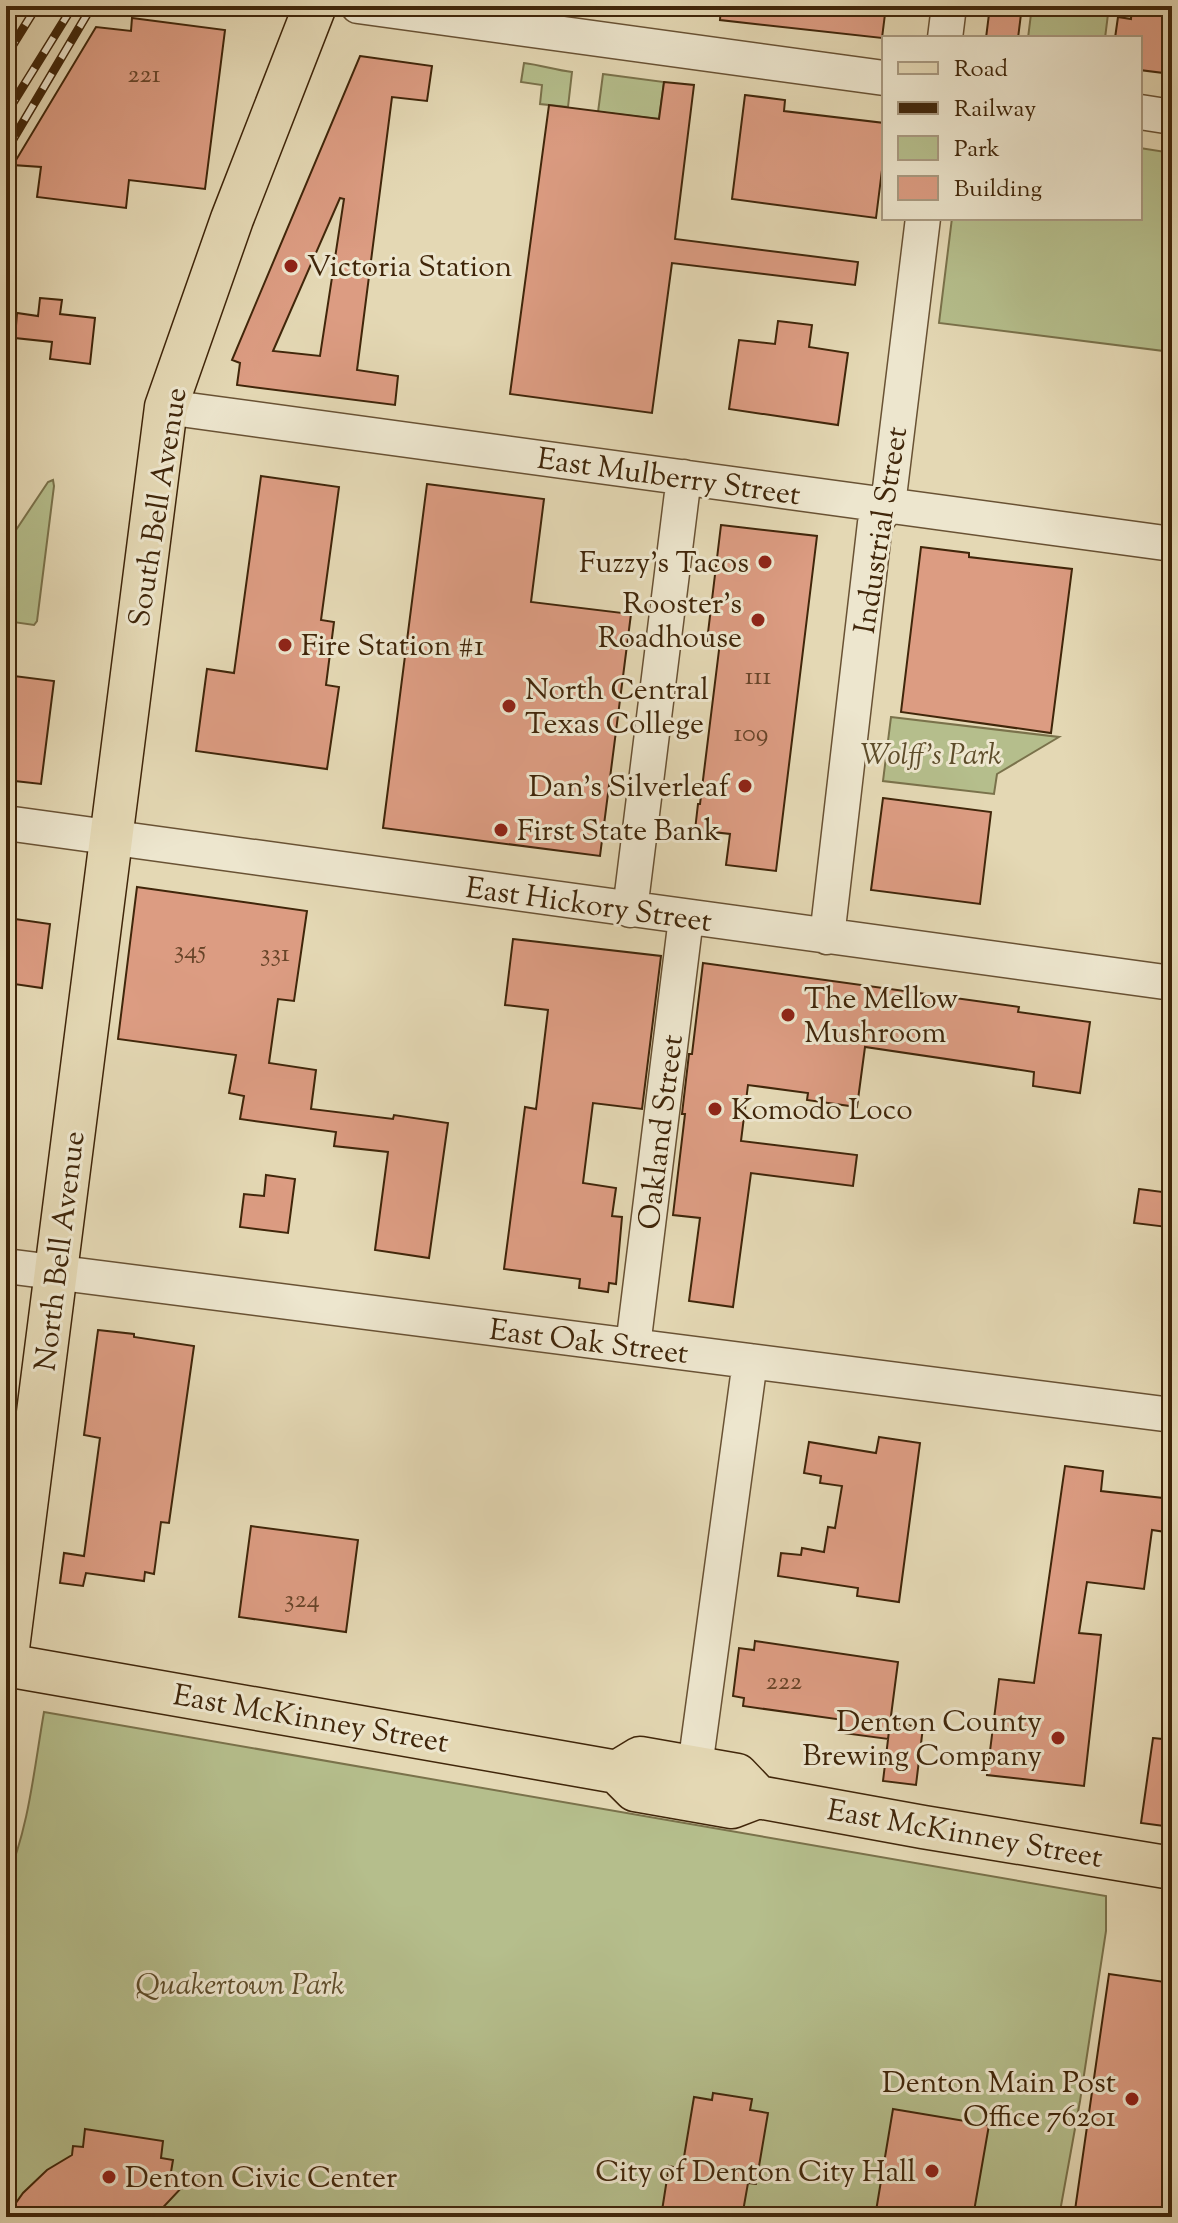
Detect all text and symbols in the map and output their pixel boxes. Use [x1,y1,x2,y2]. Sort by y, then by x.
legend [882,36,1142,220]
text: Road [954,53,1008,87]
house number: 221 [127,57,161,94]
text: Railway [954,93,1036,127]
text: Park [954,133,1000,167]
text: Building [954,173,1043,207]
place label: Victoria Station [307,247,513,290]
marker: Victoria Station [282,257,300,275]
street label: South Bell Avenue [119,385,200,630]
street label: Industrial Street [845,424,920,637]
street label: East Mulberry Street [534,439,803,518]
place label: Fuzzy's Tacos [579,543,749,586]
marker: Fuzzy's Tacos [756,553,774,571]
place label: Rooster's Roadhouse [598,584,742,661]
marker: Rooster's Roadhouse [749,611,767,629]
place label: Fire Station #1 [301,626,484,669]
marker: Fire Station #1 [276,636,294,654]
house number: 111 [745,659,771,696]
place label: North Central Texas College [525,670,709,747]
marker: North Central Texas College [500,697,518,715]
house number: 109 [734,716,768,753]
park label: Wolff’s Park [861,735,1001,778]
place label: Dan's Silverleaf [529,767,731,810]
marker: Dan's Silverleaf [736,777,754,795]
place label: First State Bank [517,811,720,854]
marker: First State Bank [492,821,510,839]
street label: East Hickory Street [463,868,715,945]
house number: 345 [174,933,206,970]
house number: 331 [260,936,290,973]
place label: The Mellow Mushroom [804,979,958,1056]
marker: The Mellow Mushroom [779,1006,797,1024]
street label: Oakland Street [629,1032,696,1232]
place label: Komodo Loco [731,1090,913,1133]
marker: Komodo Loco [706,1100,724,1118]
street label: North Bell Avenue [25,1129,98,1374]
street label: East Oak Street [487,1310,691,1377]
house number: 324 [284,1582,320,1619]
house number: 222 [766,1664,802,1701]
street label: East McKinney Street [170,1675,452,1766]
place label: Denton County Brewing Company [802,1702,1042,1779]
marker: Denton County Brewing Company [1049,1729,1067,1747]
street label: East McKinney Street [824,1790,1106,1881]
park label: Quakertown Park [136,1965,344,2008]
place label: Denton Main Post Office 76201 [882,2063,1116,2140]
marker: Denton Main Post Office 76201 [1123,2090,1141,2108]
place label: City of Denton City Hall [595,2152,916,2195]
place label: Denton Civic Center [125,2158,397,2201]
marker: City of Denton City Hall [923,2162,941,2180]
marker: Denton Civic Center [100,2168,118,2186]

